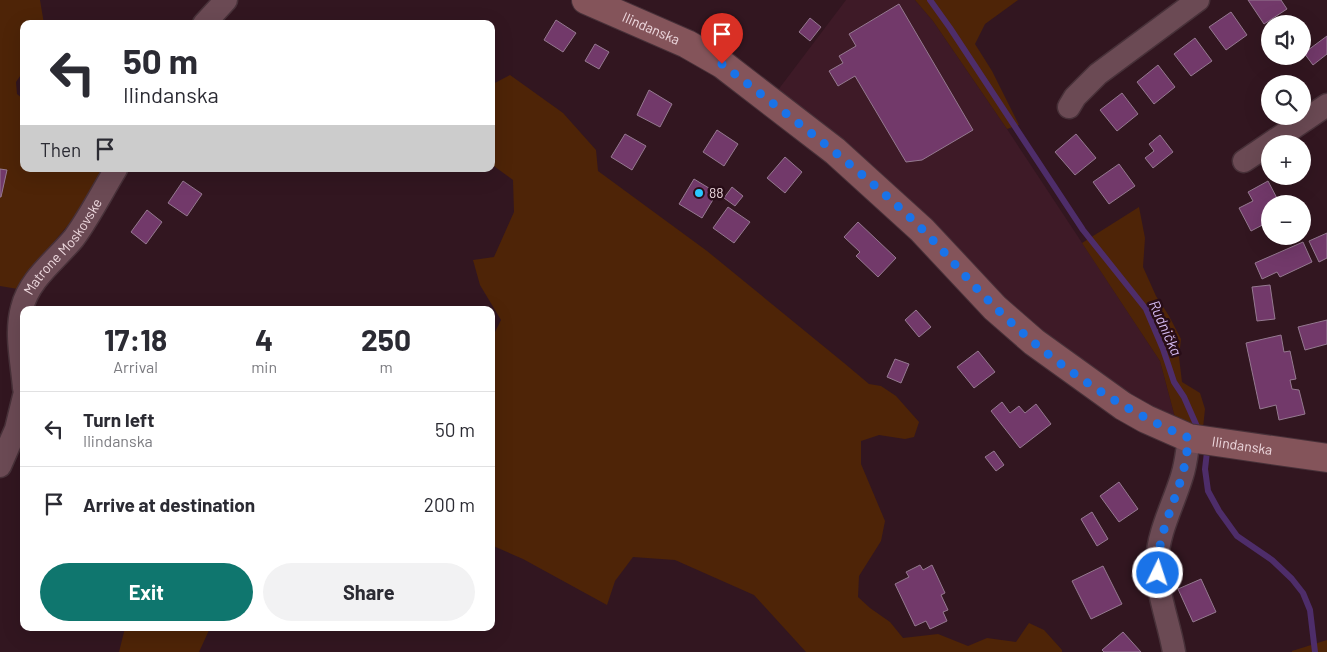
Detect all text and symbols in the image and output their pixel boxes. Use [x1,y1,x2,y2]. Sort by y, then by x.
street label: Ilindanska [620,8,683,48]
pin [701,13,743,64]
map controls [1261,15,1311,245]
button: sound [1261,15,1311,65]
icon: arrive [708,20,736,48]
text: 50 m [123,39,198,81]
icon: left [40,40,105,105]
button: search [1261,75,1311,125]
text: Ilindanska [123,81,219,107]
icon: arrive [91,135,119,163]
button: + [1261,135,1311,185]
text: Then [40,138,81,161]
place label: 88 [709,184,724,201]
marker: 88 [693,187,705,199]
street label: Matrone Moskovske [19,195,105,298]
button: − [1261,195,1311,245]
water label: Rudnička [1146,297,1186,358]
text: 17:18 [104,321,167,357]
text: 4 [255,321,273,357]
text: 250 [361,321,411,357]
text: Arrival [113,357,158,376]
text: min [251,357,277,376]
text: m [379,357,393,376]
text: Turn left [83,408,154,431]
icon: left [40,415,68,443]
text: 50 m [435,418,475,441]
text: Ilindanska [83,431,153,450]
street label: Ilindanska [1211,432,1274,458]
icon: arrive [40,490,68,518]
text: Arrive at destination [83,493,255,516]
text: 200 m [424,493,475,516]
position arrow [1131,546,1183,598]
button: Exit [40,563,253,621]
button: Share [263,563,475,621]

